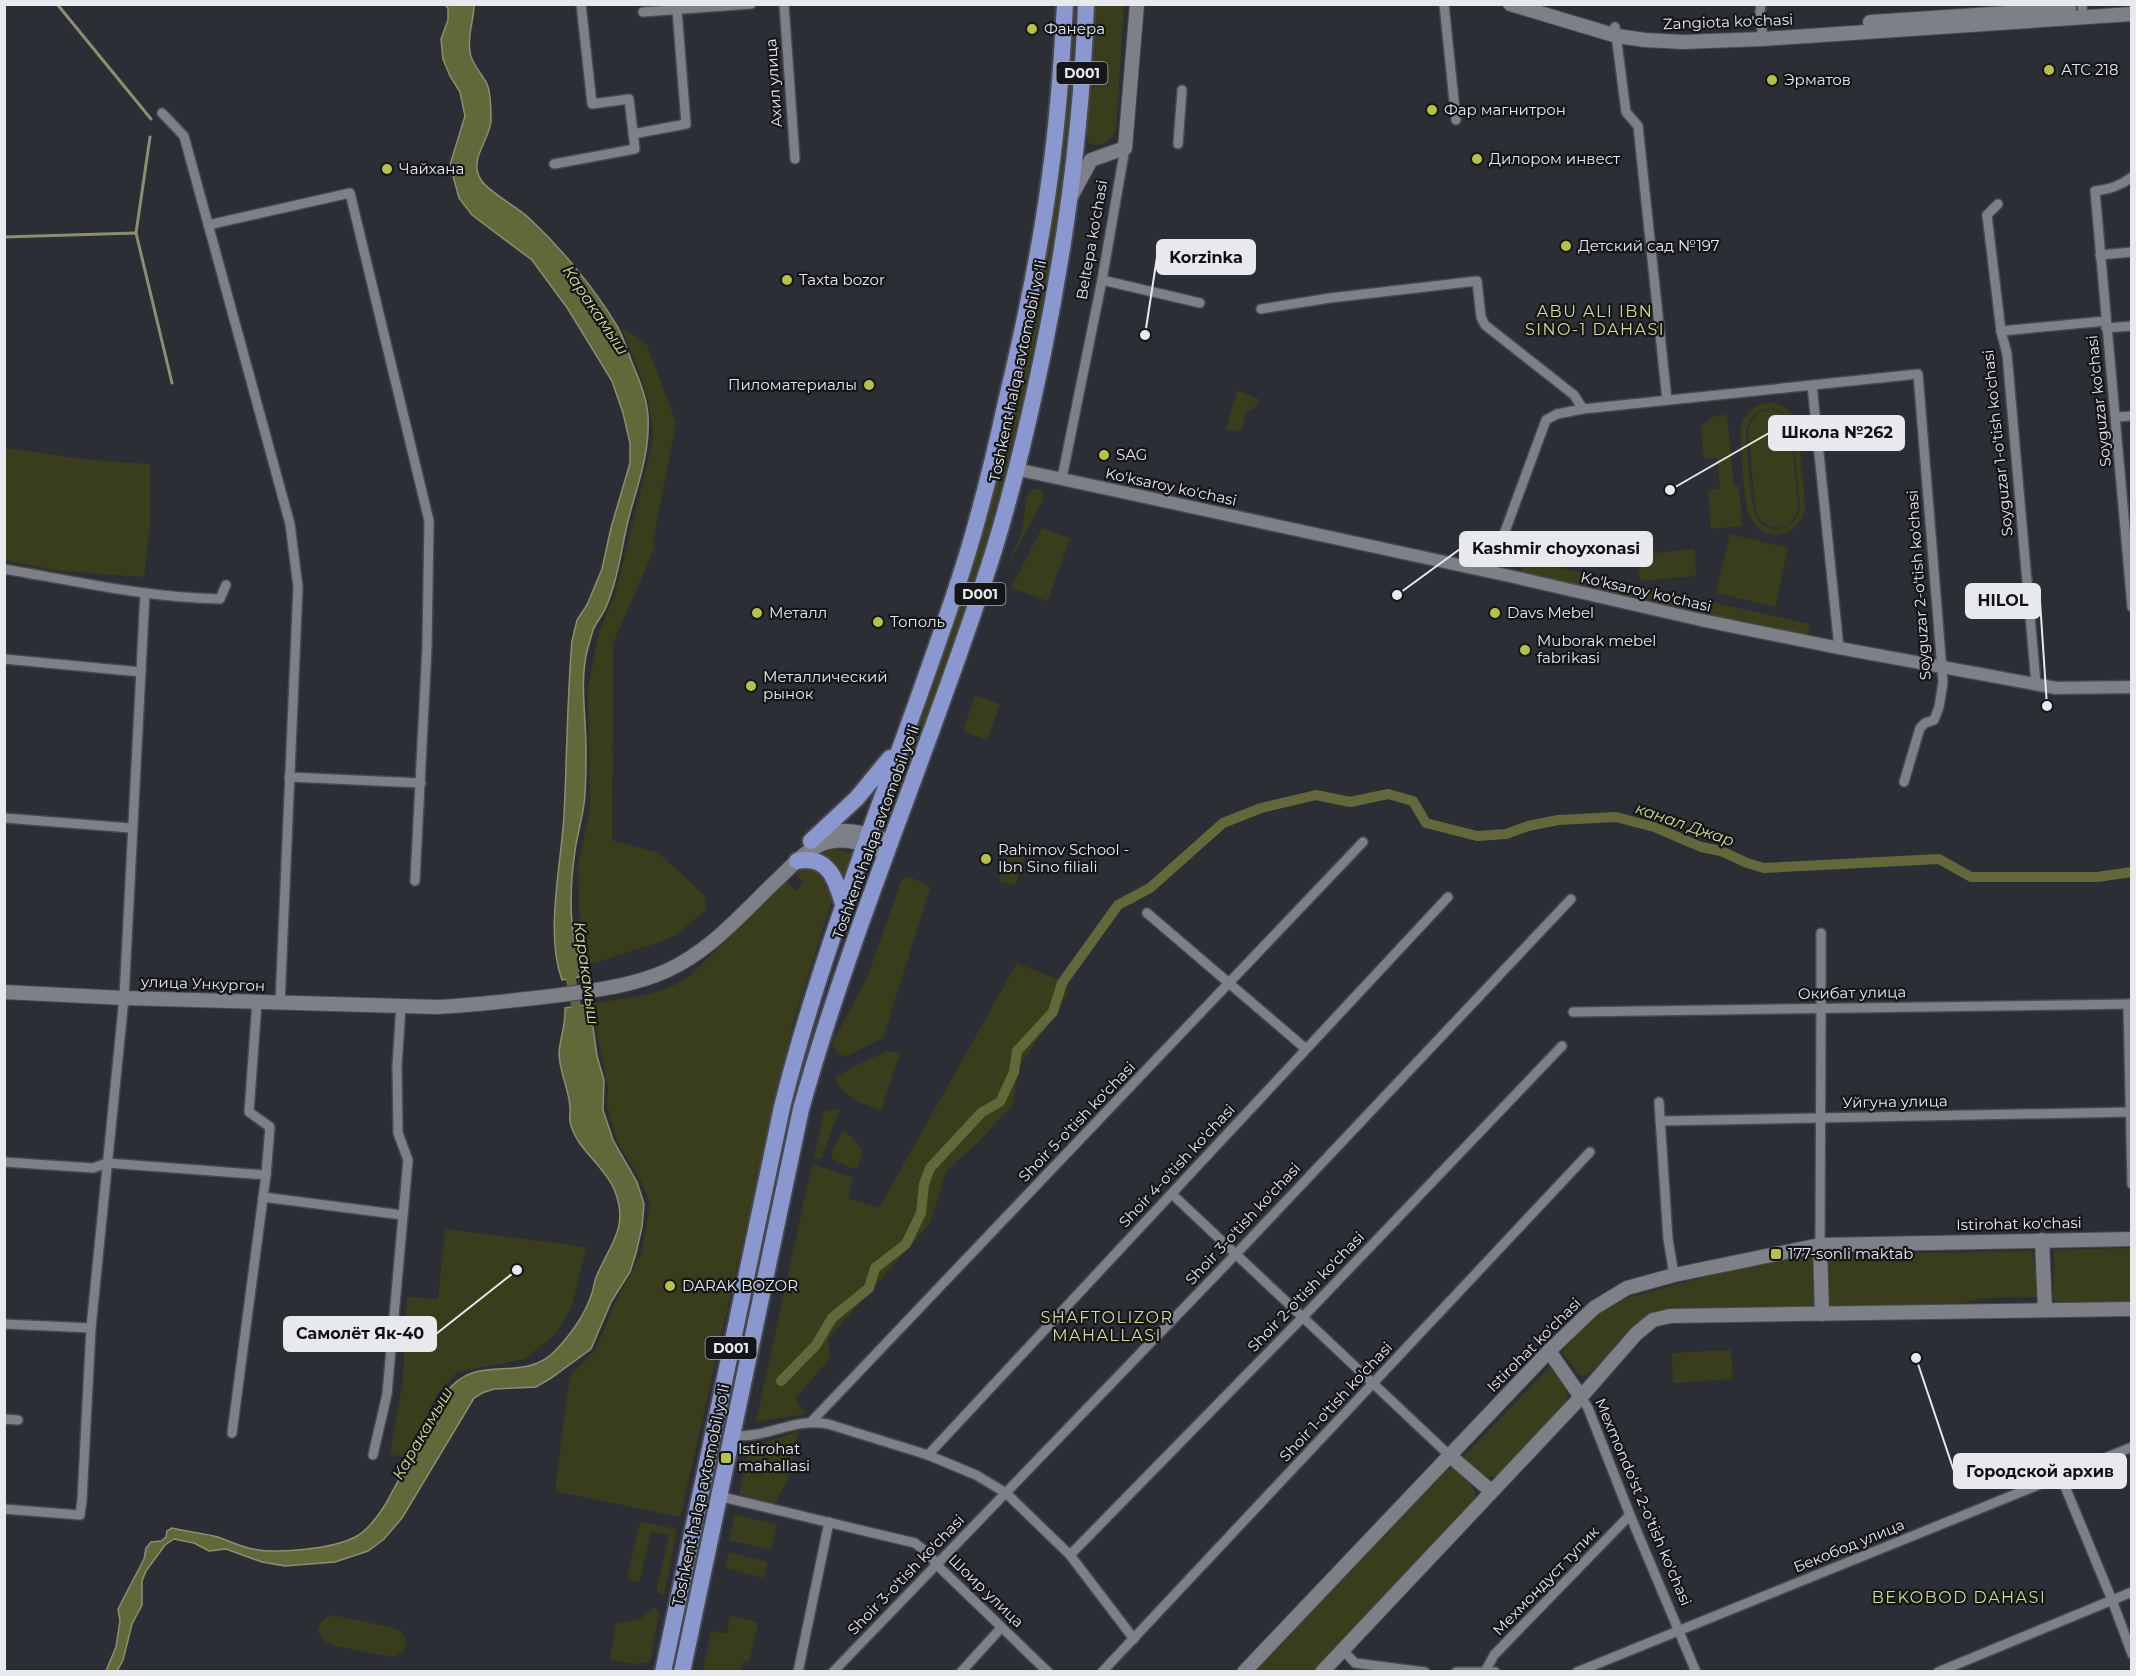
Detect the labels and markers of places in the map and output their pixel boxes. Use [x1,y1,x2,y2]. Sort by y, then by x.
place label: Фанера [1044,19,1105,38]
marker: Фанера [1025,22,1039,36]
place label: АТС 218 [2061,60,2118,79]
marker: АТС 218 [2042,63,2056,77]
place label: Эрматов [1784,70,1851,89]
marker: Эрматов [1765,73,1779,87]
place label: Фар магнитрон [1444,100,1566,119]
marker: Фар магнитрон [1425,103,1439,117]
place label: Дилором инвест [1489,149,1621,168]
marker: Дилором инвест [1470,152,1484,166]
place label: Чайхана [399,159,464,178]
marker: Чайхана [380,162,394,176]
place label: Детский сад №197 [1578,236,1720,255]
marker: Детский сад №197 [1559,239,1573,253]
callout: Korzinka [1157,240,1255,274]
place label: Taxta bozor [799,270,885,289]
marker: Taxta bozor [780,273,794,287]
place label: Пиломатериалы [728,375,857,394]
marker: Пиломатериалы [862,378,876,392]
callout: Школа №262 [1769,416,1904,450]
place label: SAG [1116,445,1147,464]
marker: SAG [1097,448,1111,462]
callout: Kashmir choyxonasi [1460,532,1652,566]
callout: HILOL [1966,584,2040,618]
place label: Металл [769,603,827,622]
place label: Davs Mebel [1507,603,1594,622]
marker: Металл [750,606,764,620]
marker: Davs Mebel [1488,606,1502,620]
place label: Тополь [890,612,945,631]
marker: Тополь [871,615,885,629]
place label: Muborak mebel fabrikasi [1537,631,1656,667]
marker: Muborak mebel fabrikasi [1518,643,1532,657]
place label: Металлический рынок [763,667,888,703]
marker: Металлический рынок [744,679,758,693]
place label: Rahimov School - Ibn Sino filiali [998,840,1129,876]
marker: Rahimov School - Ibn Sino filiali [979,852,993,866]
place label: 177-sonli maktab [1788,1244,1913,1263]
marker: 177-sonli maktab [1769,1247,1783,1261]
place label: DARAK BOZOR [682,1276,798,1295]
marker: DARAK BOZOR [663,1279,677,1293]
callout: Самолёт Як-40 [284,1317,436,1351]
place label: Istirohat mahallasi [738,1439,810,1475]
marker: Istirohat mahallasi [719,1451,733,1465]
callout: Городской архив [1954,1454,2126,1488]

